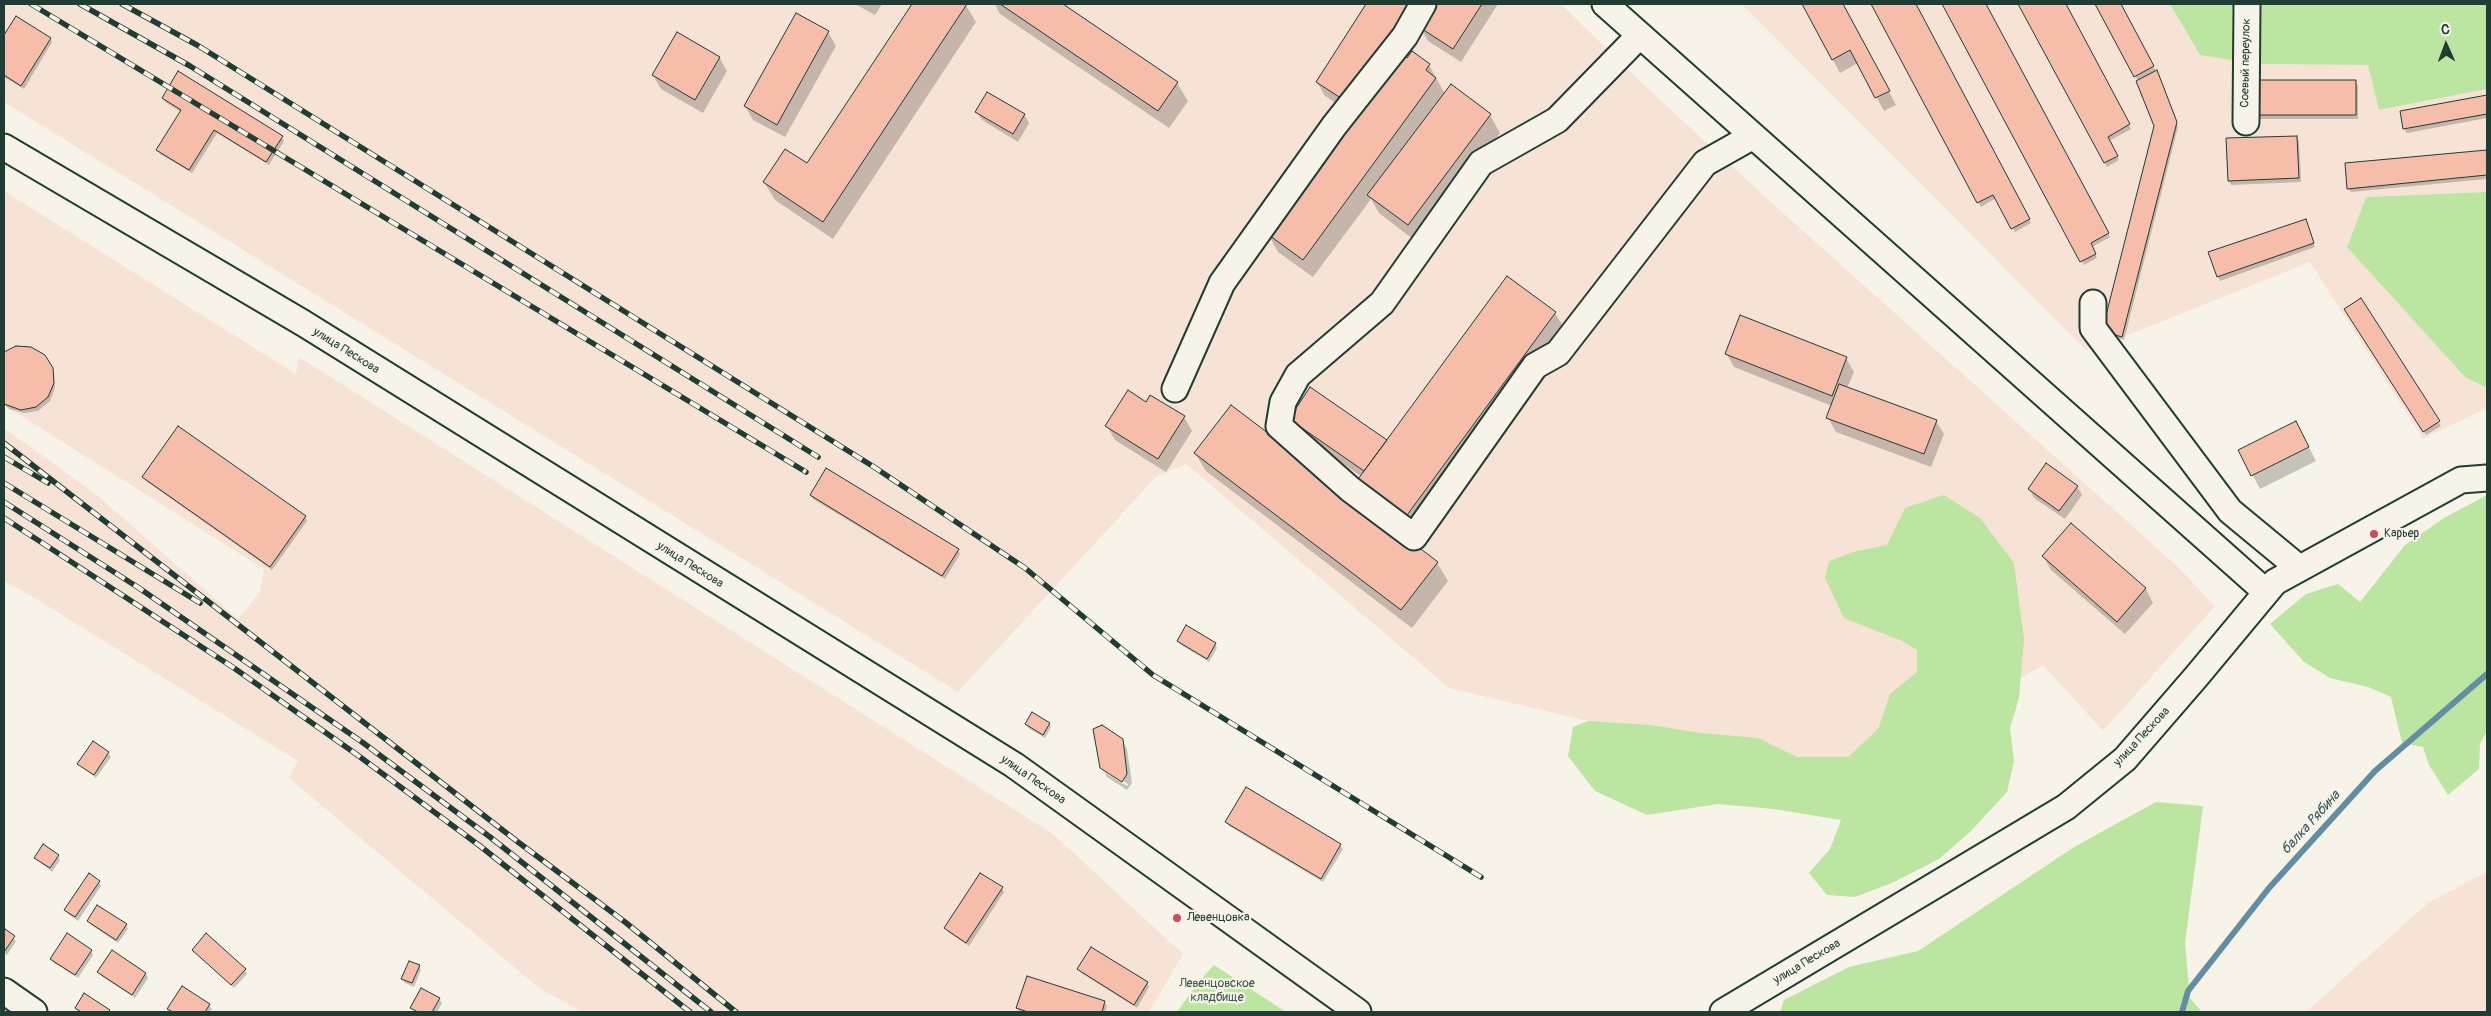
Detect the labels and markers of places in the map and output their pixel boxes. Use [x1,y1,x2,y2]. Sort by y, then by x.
place label: Карьер [2384,527,2419,541]
marker: Карьер [2368,528,2380,540]
place label: Левенцовка [1187,911,1250,925]
marker: Левенцовка [1171,912,1183,924]

